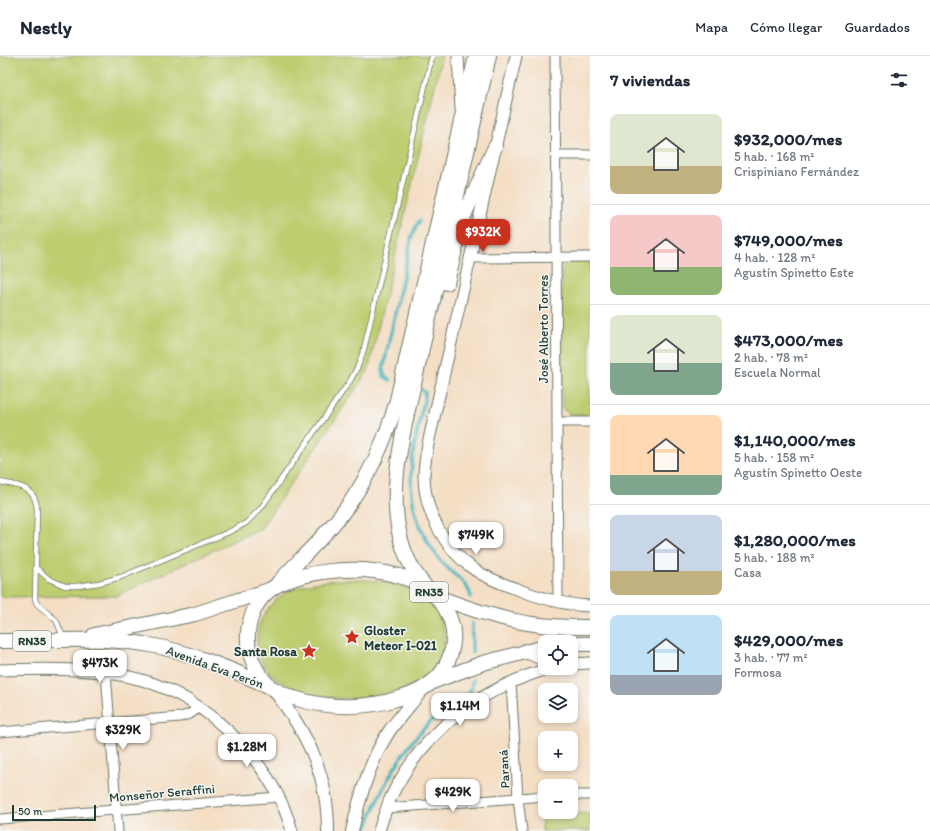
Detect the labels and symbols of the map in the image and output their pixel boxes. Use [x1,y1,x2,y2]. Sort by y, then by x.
pin: $932K [455,219,511,253]
street label: José Alberto Torres [536,275,551,383]
pin: $749K [448,522,504,556]
road number: RN35 [410,582,448,602]
place label: Gloster Meteor I-021 [364,623,437,653]
place icon: Gloster Meteor I-021 [343,628,361,646]
road number: RN35 [13,631,51,651]
street label: Avenida Eva Perón [164,642,266,692]
place icon: Santa Rosa [300,642,318,660]
place label: Santa Rosa [234,644,297,659]
pin: $473K [72,650,128,684]
pin: $1.14M [427,693,493,727]
pin: $329K [95,717,151,751]
pin: $1.28M [214,734,280,768]
street label: Paraná [495,749,513,789]
pin: $429K [425,779,481,813]
street label: Monseñor Seraffini [108,781,216,805]
scale bar [12,803,96,822]

